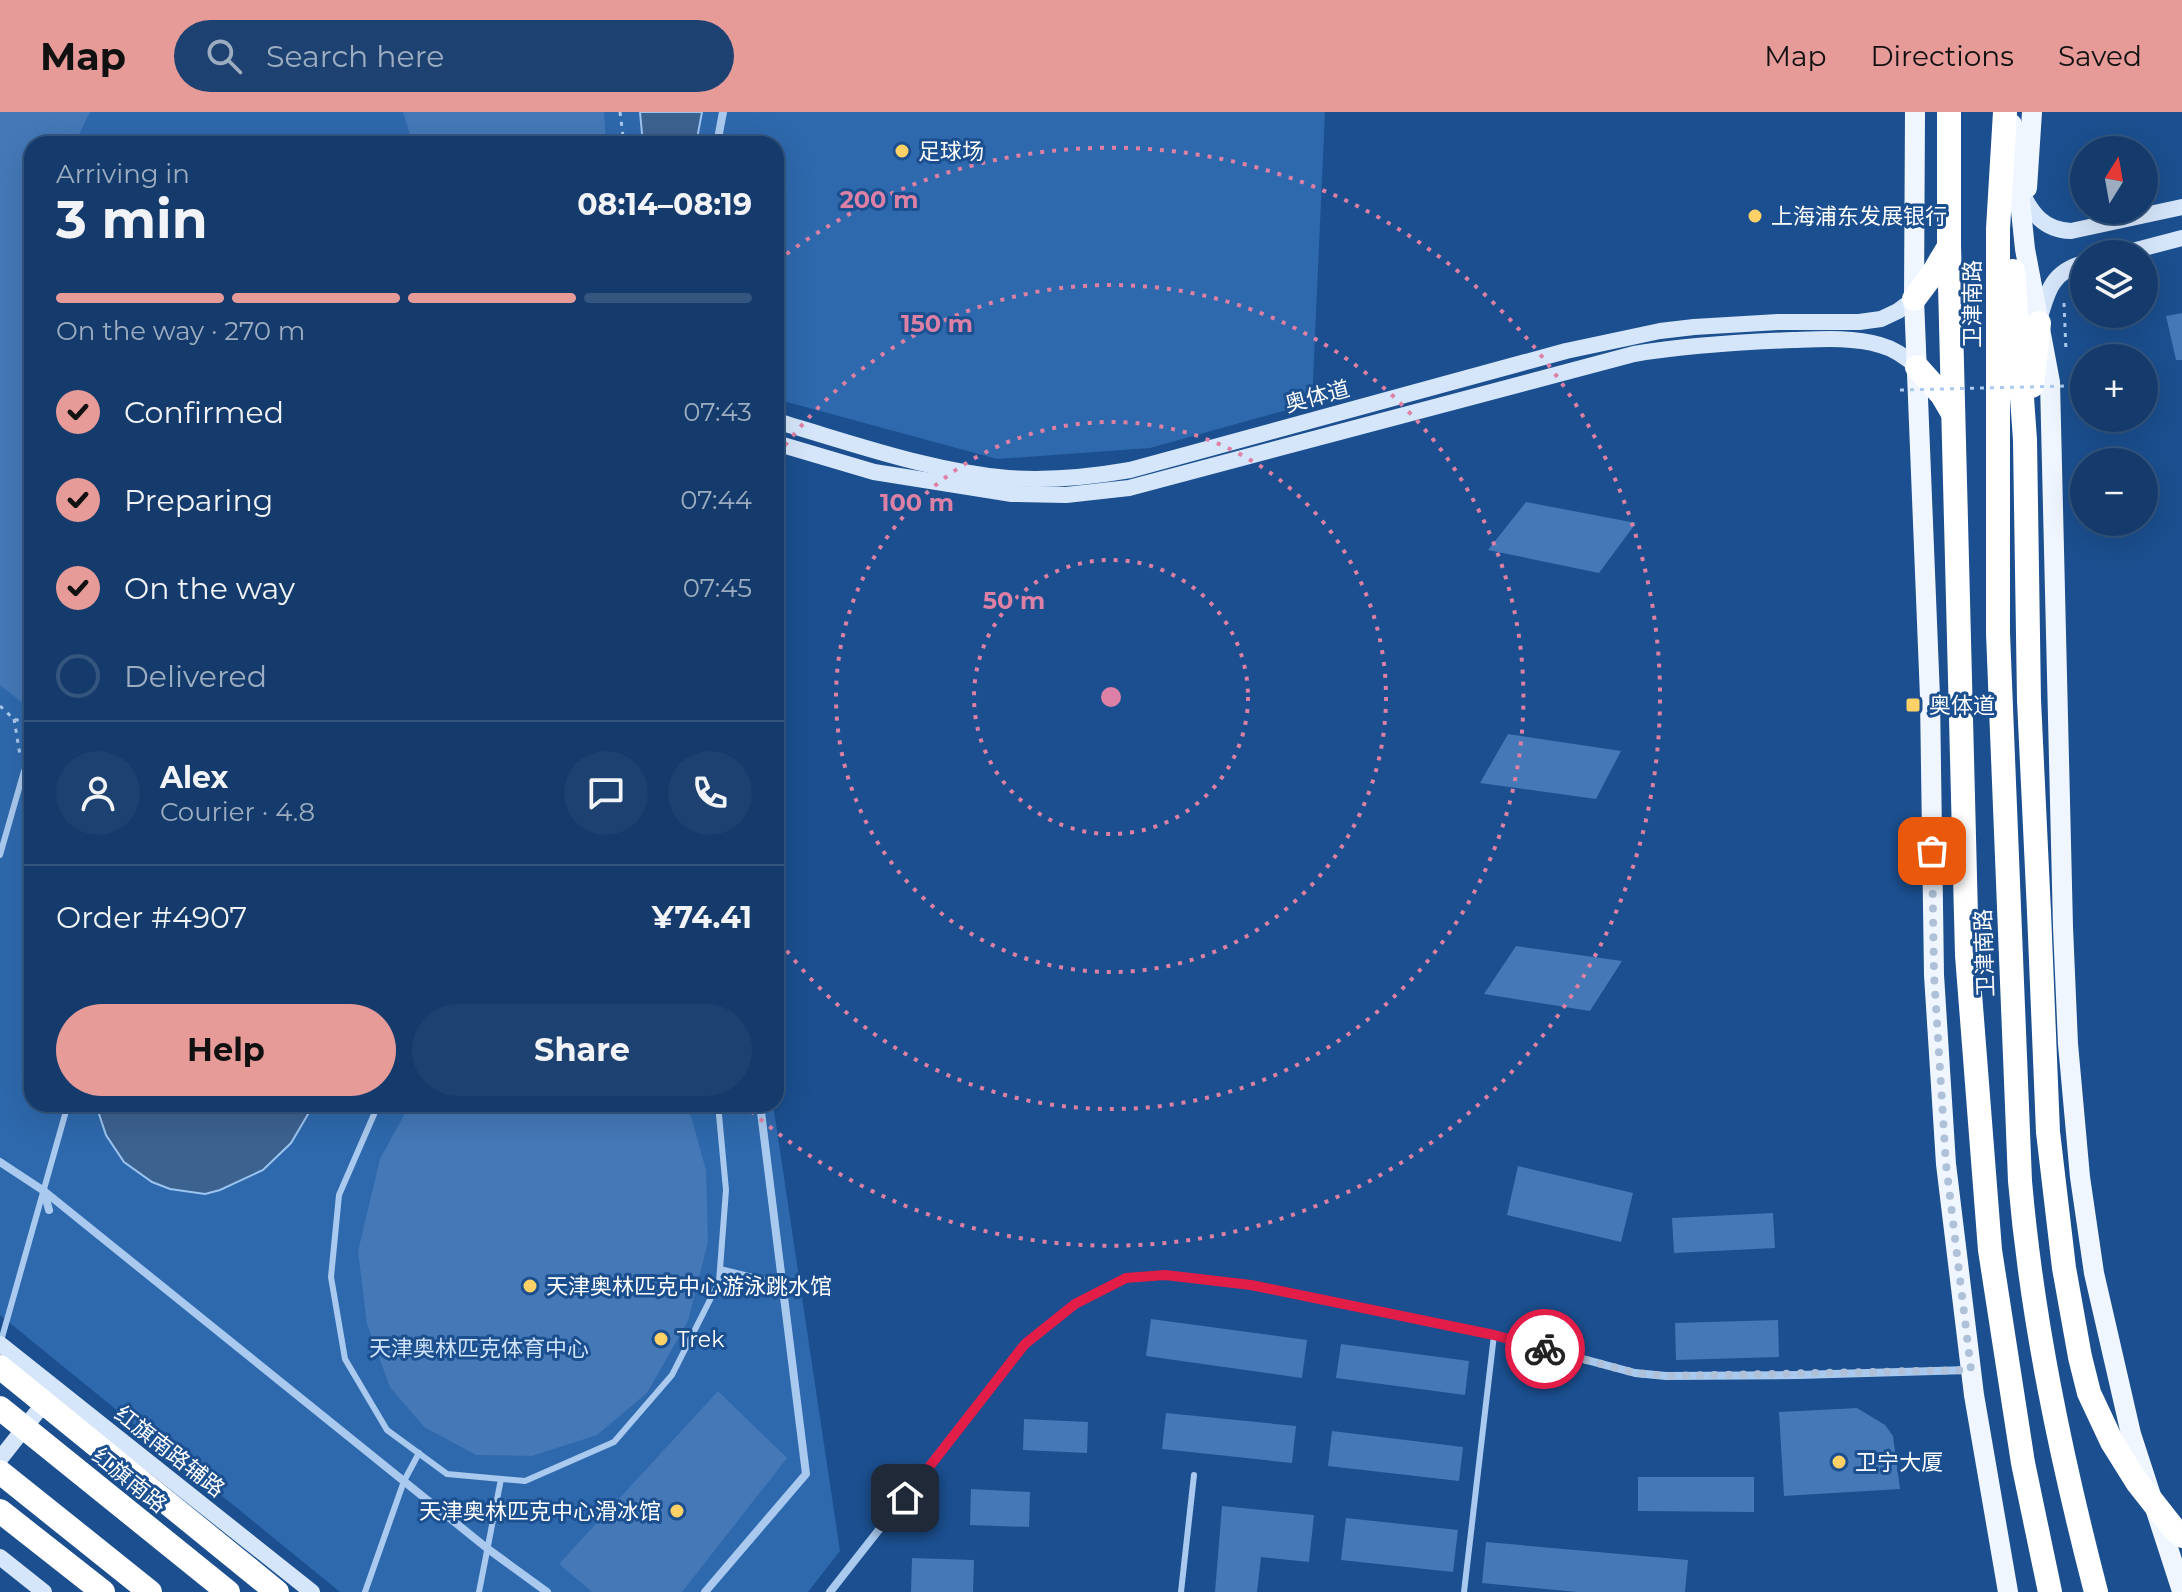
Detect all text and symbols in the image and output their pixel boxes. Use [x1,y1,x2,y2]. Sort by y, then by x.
search box [174,20,734,92]
text: Map [40,33,126,80]
icon: search [202,34,246,78]
text: Search here [266,38,444,75]
text: Map [1764,39,1826,73]
text: Directions [1870,39,2014,73]
text: Saved [2058,39,2142,73]
north arrow [2070,136,2158,224]
map controls [2070,136,2158,536]
place label: 足球场 [918,138,984,165]
marker: 足球场 [893,142,911,160]
text: Arriving in [56,158,190,190]
text: 200 m [840,185,918,214]
text: 08:14–08:19 [577,186,752,223]
text: 3 min [56,188,208,251]
place label: 上海浦东发展银行 [1771,203,1947,230]
marker: 上海浦东发展银行 [1746,207,1764,225]
button: layers [2070,240,2158,328]
street label: 卫津南路 [1959,260,1986,348]
text: 150 m [901,309,973,338]
text: On the way · 270 m [56,315,305,347]
button: + [2070,344,2158,432]
street label: 奥体道 [1282,375,1353,418]
icon: check [56,390,100,434]
text: Confirmed [124,394,284,431]
text: 07:43 [683,396,752,428]
button: − [2070,448,2158,536]
icon: check [56,478,100,522]
text: Preparing [124,482,273,519]
text: 07:44 [680,484,752,516]
text: 100 m [880,488,954,517]
icon: check [56,566,100,610]
text: On the way [124,570,295,607]
text: 07:45 [683,572,752,604]
text: 50 m [983,586,1045,615]
text: Delivered [124,658,267,695]
centre of rings [1097,683,1125,711]
place label: 奥体道 [1929,692,1995,719]
marker: 奥体道 [1904,696,1922,714]
button: person [56,751,140,835]
button: chat [564,751,648,835]
button: phone [668,751,752,835]
text: Alex [160,759,228,796]
text: Courier · 4.8 [160,796,315,828]
pin [1898,817,1966,885]
icon: bag [1910,829,1954,873]
text: Order #4907 [56,899,247,936]
text: ¥74.41 [652,899,752,936]
street label: 卫津南路 [1969,909,2000,997]
button: Help [56,1004,396,1096]
button: Share [412,1004,752,1096]
place label: 天津奥林匹克中心游泳跳水馆 [546,1273,832,1300]
marker: 天津奥林匹克中心游泳跳水馆 [521,1277,539,1295]
courier [1505,1309,1585,1389]
place label: Trek [677,1326,725,1353]
icon: bike [1523,1327,1567,1371]
marker: Trek [652,1330,670,1348]
park label: 天津奥林匹克体育中心 [369,1335,589,1362]
street label: 红旗南路辅路 [110,1400,230,1502]
street label: 红旗南路 [87,1442,173,1518]
place label: 卫宁大厦 [1855,1449,1943,1476]
marker: 卫宁大厦 [1830,1453,1848,1471]
pin [871,1464,939,1532]
icon: home [883,1476,927,1520]
place label: 天津奥林匹克中心滑冰馆 [419,1498,661,1525]
marker: 天津奥林匹克中心滑冰馆 [668,1502,686,1520]

